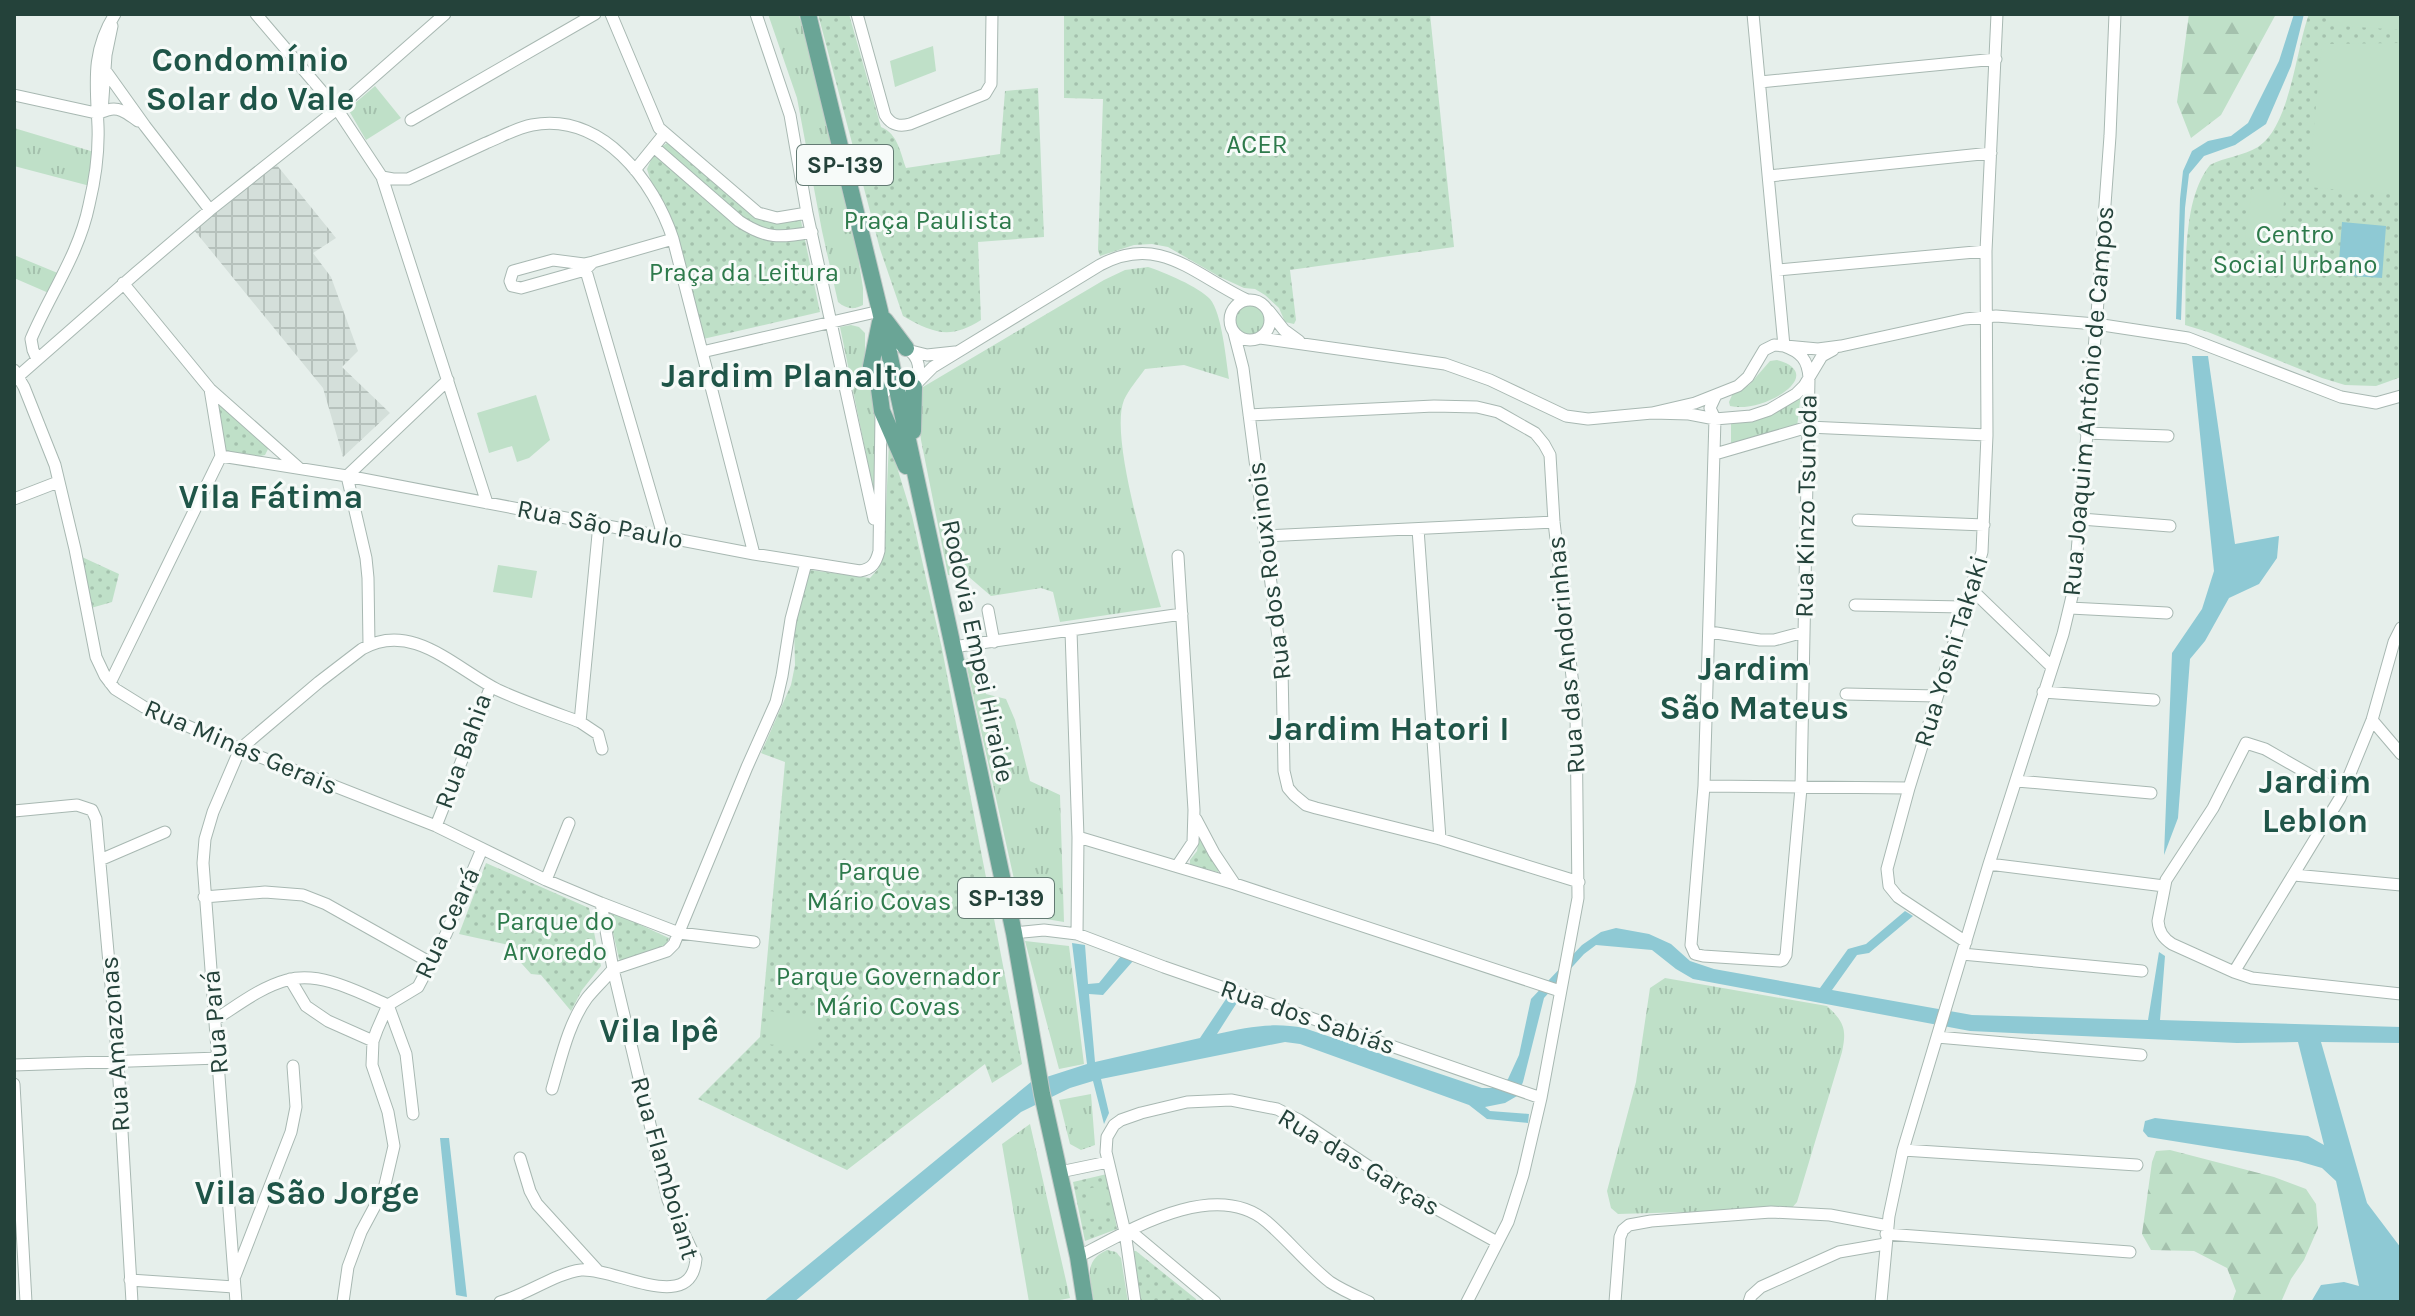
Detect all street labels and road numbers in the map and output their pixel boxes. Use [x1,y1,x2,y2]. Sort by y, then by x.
road number: SP-139 [797,145,893,185]
street label: Rua Joaquim Antônio de Campos [2056,205,2120,597]
street label: Rua Kinzo Tsunoda [1789,394,1823,618]
street label: Rua dos Rouxinois [1240,460,1298,682]
street label: Rua São Paulo [514,493,686,555]
street label: Rodovia Empei Hiraide [935,517,1021,785]
street label: Rua das Andorinhas [1540,535,1592,775]
street label: Rua Yoshi Takaki [1907,551,1995,751]
street label: Rua Bahia [428,689,498,813]
street label: Rua Minas Gerais [140,692,342,802]
street label: Rua Ceará [408,862,486,984]
road number: SP-139 [958,878,1054,918]
street label: Rua Amazonas [93,955,137,1133]
street label: Rua Pará [195,969,235,1075]
street label: Rua dos Sabiás [1217,973,1399,1061]
street label: Rua Flamboiant [624,1073,706,1263]
street label: Rua das Garças [1272,1101,1446,1223]

